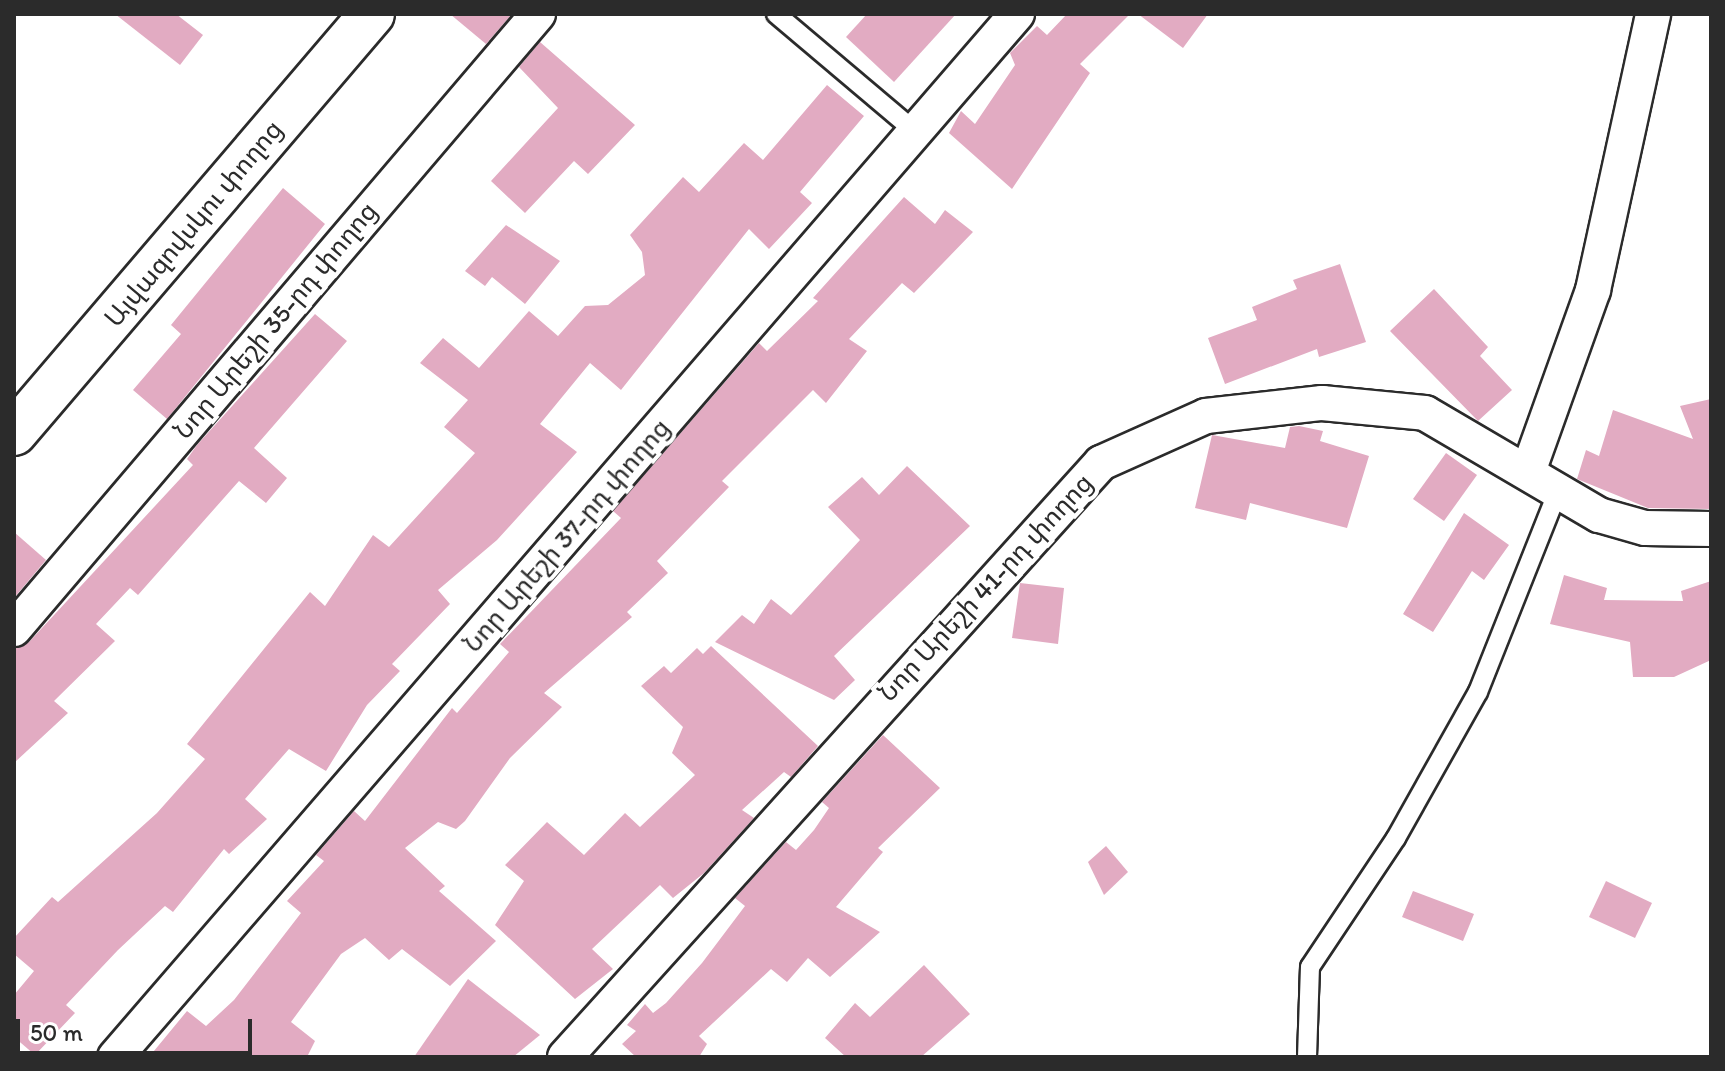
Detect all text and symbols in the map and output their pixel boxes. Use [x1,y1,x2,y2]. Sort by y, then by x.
street label: Այվազովսկու փողոց [98,114,290,334]
street label: Նոր Արեշի 35-րդ փողոց [168,196,384,446]
street label: Նոր Արեշի 37-րդ փողոց [457,413,677,659]
street label: Նոր Արեշի 41-րդ փողոց [872,468,1100,708]
scale bar [20,1003,256,1053]
text: 50 m [30,1018,83,1047]

